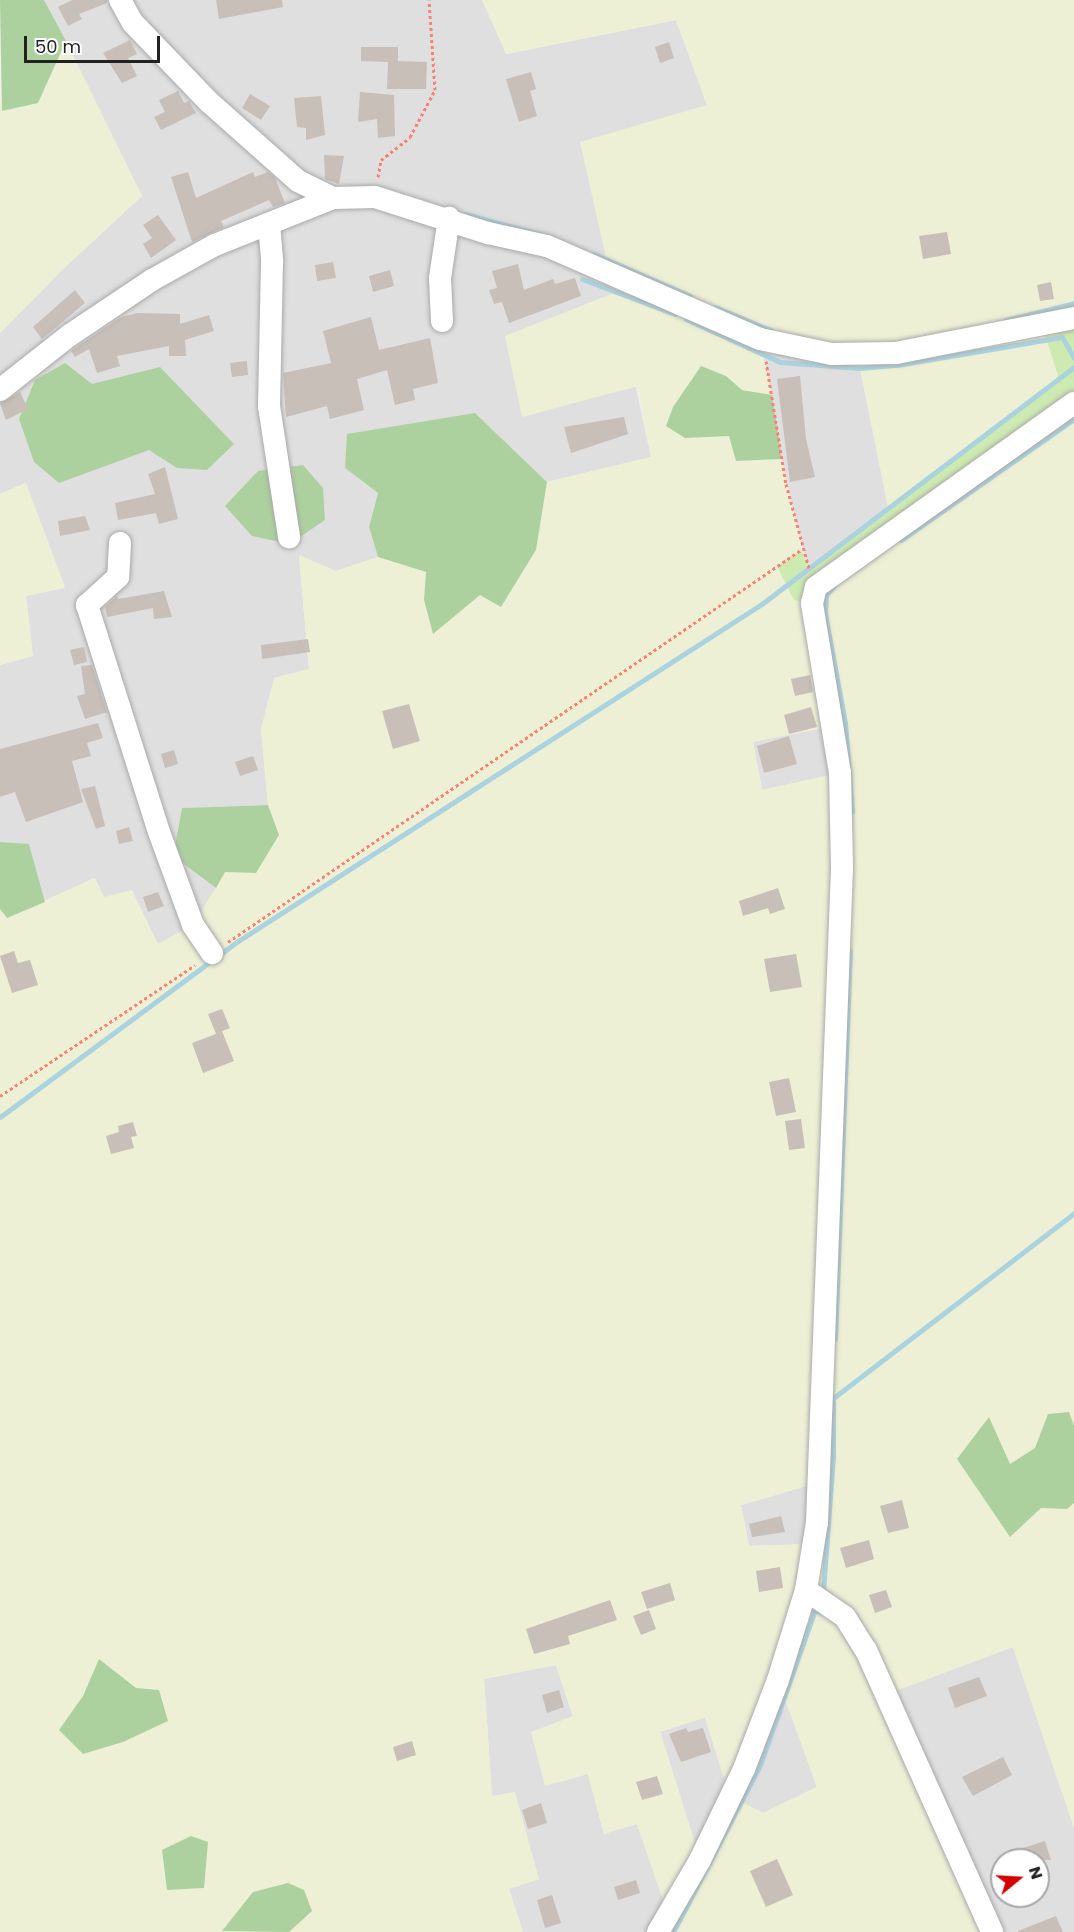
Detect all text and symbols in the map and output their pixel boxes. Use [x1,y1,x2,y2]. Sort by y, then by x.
scale bar [27,24,164,62]
text: 50 m [35,34,81,59]
north arrow [990,1848,1050,1908]
text: N [1023,1864,1048,1882]

